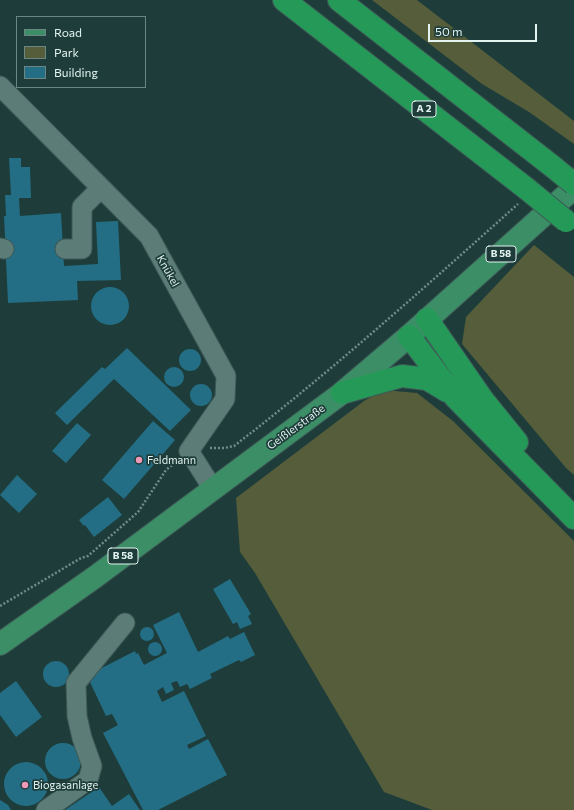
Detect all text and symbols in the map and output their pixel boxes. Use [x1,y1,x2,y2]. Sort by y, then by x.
legend [16,16,146,88]
scale bar [430,16,539,42]
text: 50 m [435,24,463,38]
text: Road [54,25,82,39]
text: Park [54,45,79,59]
text: Building [54,65,98,79]
road number: A 2 [412,101,436,117]
road number: B 58 [486,246,516,262]
street label: Knükel [154,253,182,289]
street label: Geißlerstraße [265,402,327,452]
place label: Feldmann [147,453,196,467]
marker: Feldmann [134,455,144,465]
road number: B 58 [108,548,138,564]
place label: Biogasanlage [33,778,98,792]
marker: Biogasanlage [20,780,30,790]

